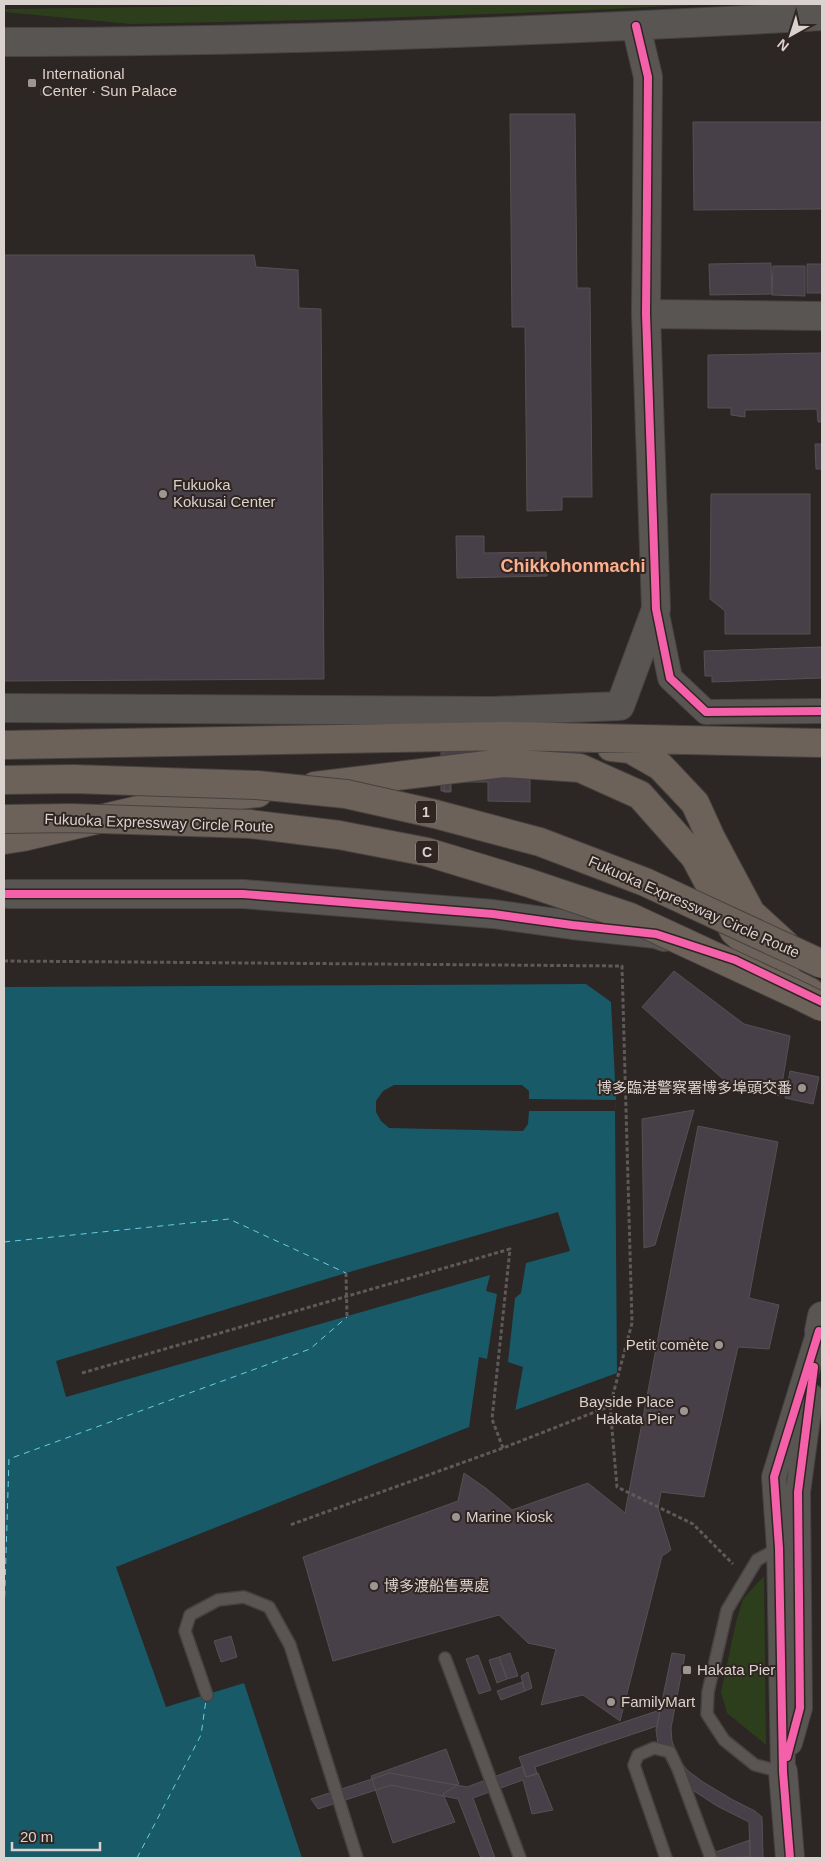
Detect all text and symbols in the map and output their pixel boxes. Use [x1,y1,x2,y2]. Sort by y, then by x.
north arrow [766,10,816,60]
text: N [774,36,792,55]
place label: International Center · Sun Palace [42,65,177,99]
marker: International Center · Sun Palace [26,77,38,89]
place label: Fukuoka Kokusai Center [173,476,276,510]
marker: Fukuoka Kokusai Center [157,488,169,500]
district label: Chikkohonmachi [500,556,646,576]
road number: 1 [416,800,436,824]
street label: Fukuoka Expressway Circle Route [44,810,274,835]
road number: C [416,840,438,864]
street label: Fukuoka Expressway Circle Route [586,852,802,961]
place label: 博多臨港警察署博多埠頭交番 [597,1079,792,1096]
marker: 博多臨港警察署博多埠頭交番 [796,1082,808,1094]
place label: Petit comète [626,1336,709,1353]
marker: Petit comète [713,1339,725,1351]
place label: Bayside Place Hakata Pier [579,1393,674,1427]
marker: Bayside Place Hakata Pier [678,1405,690,1417]
place label: Marine Kiosk [466,1508,553,1525]
marker: Marine Kiosk [450,1511,462,1523]
place label: 博多渡船售票處 [384,1577,489,1594]
marker: 博多渡船售票處 [368,1580,380,1592]
place label: Hakata Pier [697,1661,775,1678]
marker: Hakata Pier [681,1664,693,1676]
place label: FamilyMart [621,1693,696,1710]
marker: FamilyMart [605,1696,617,1708]
scale bar [12,1820,100,1852]
text: 20 m [20,1828,53,1845]

